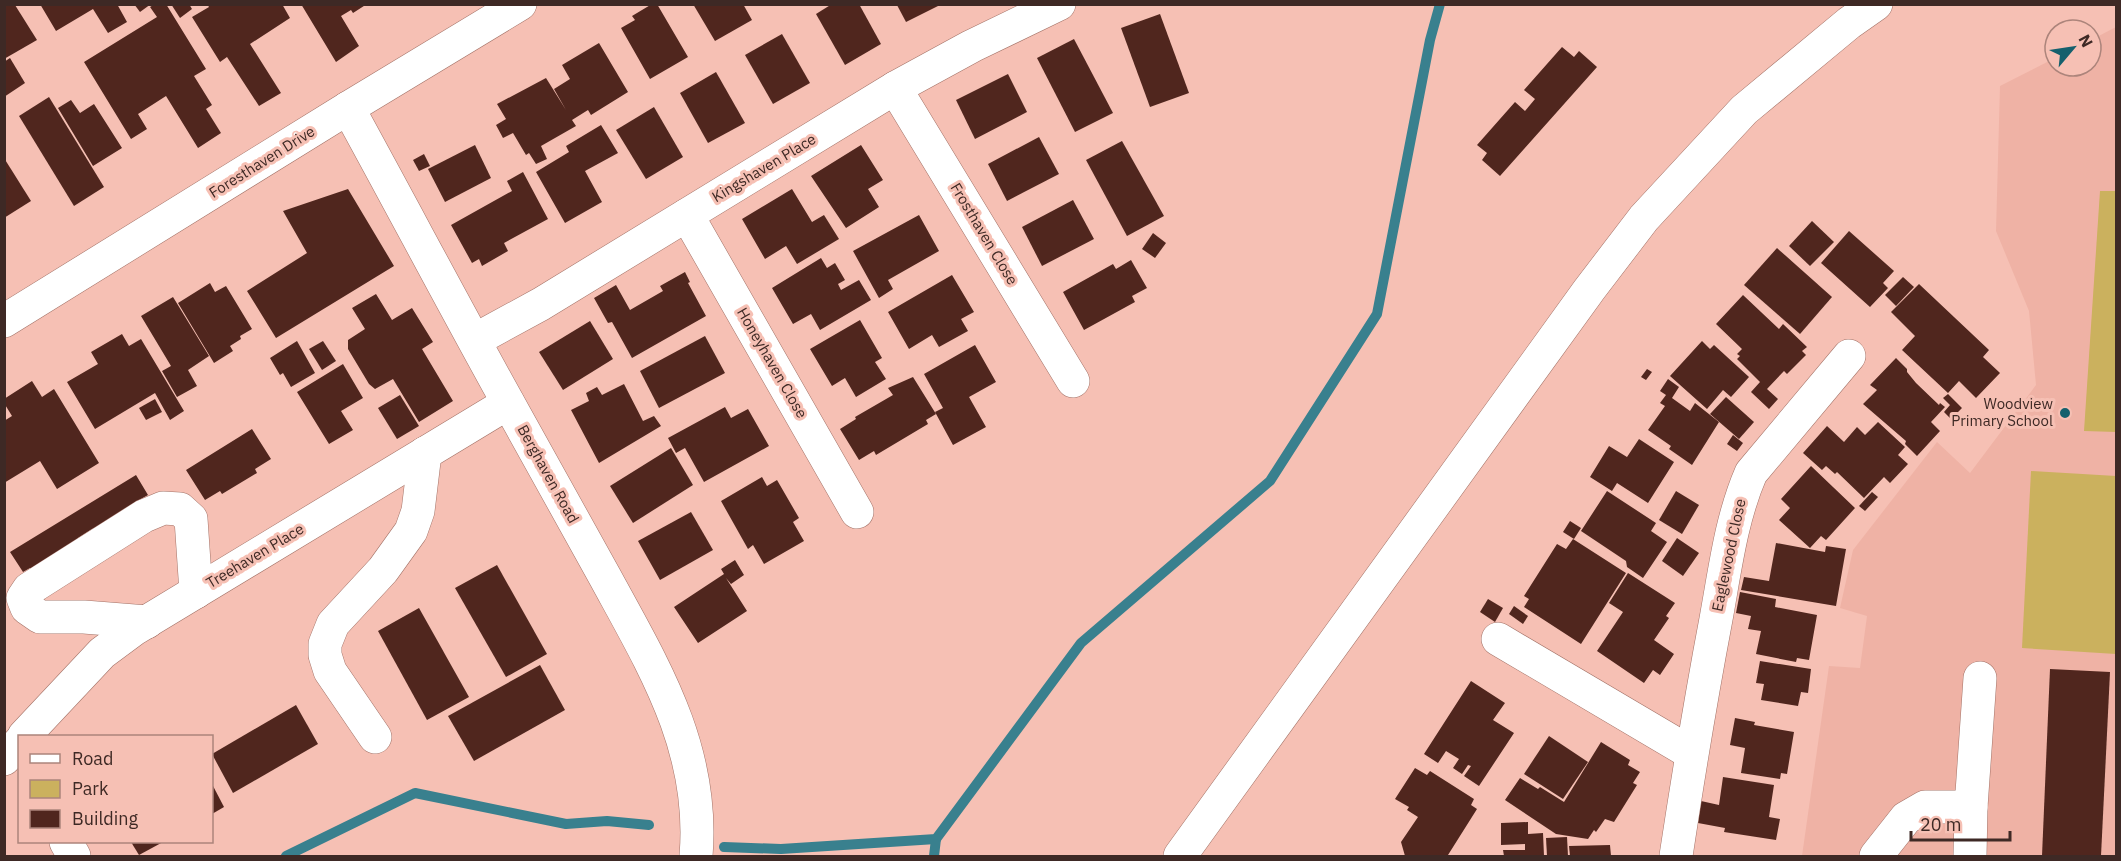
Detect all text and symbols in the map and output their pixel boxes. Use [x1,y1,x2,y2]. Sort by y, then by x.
north arrow [2043,18,2103,78]
text: N [2075,31,2098,51]
street label: Foresthaven Drive [205,121,318,202]
street label: Kingshaven Place [708,129,819,206]
street label: Frosthaven Close [946,179,1022,288]
street label: Honeyhaven Close [733,304,812,421]
place label: Woodview Primary School [1951,394,2053,430]
marker: Woodview Primary School [2058,406,2072,420]
street label: Berghaven Road [514,421,583,526]
street label: Eaglewood Close [1707,497,1750,613]
street label: Treehaven Place [202,519,307,592]
legend [18,735,213,843]
text: Road [72,747,113,770]
text: Park [72,777,109,800]
scale bar [1911,804,2010,842]
text: Building [72,807,139,830]
text: 20 m [1920,813,1962,836]

